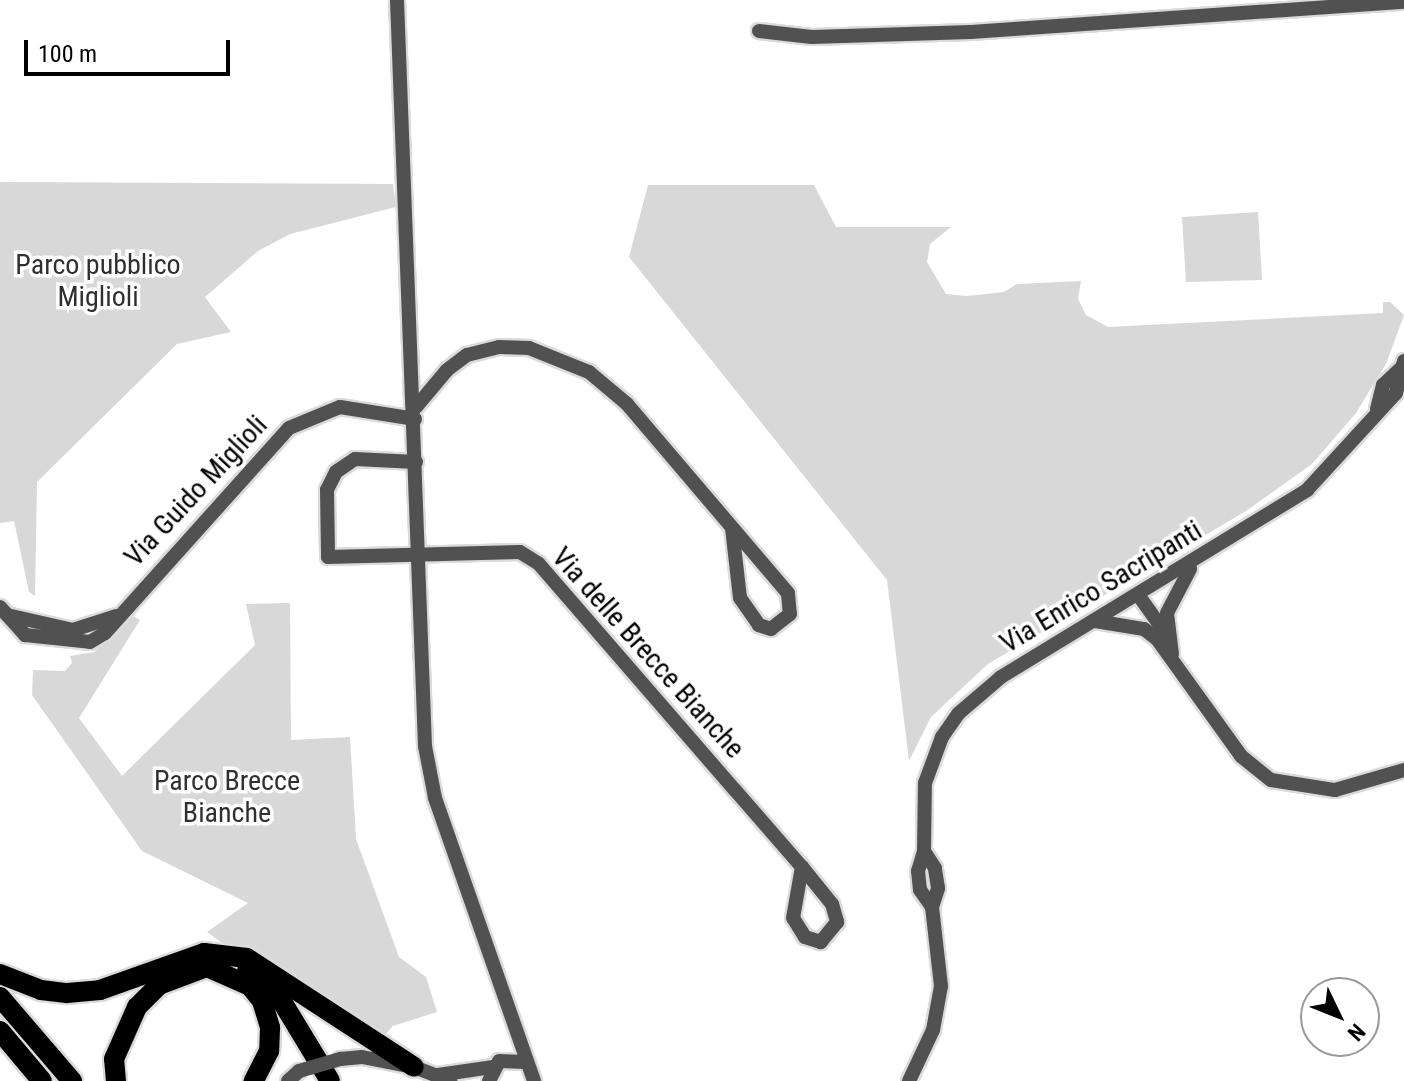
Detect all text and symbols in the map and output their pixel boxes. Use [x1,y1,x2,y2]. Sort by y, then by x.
scale bar [28,24,234,74]
text: 100 m [38,40,97,68]
park label: Parco pubblico Miglioli [15,248,181,314]
street label: Via Guido Miglioli [118,409,274,573]
street label: Via Enrico Sacripanti [994,514,1208,660]
street label: Via delle Brecce Bianche [545,541,751,765]
park label: Parco Brecce Bianche [154,764,300,830]
north arrow [1300,977,1380,1057]
text: N [1343,1019,1370,1046]

